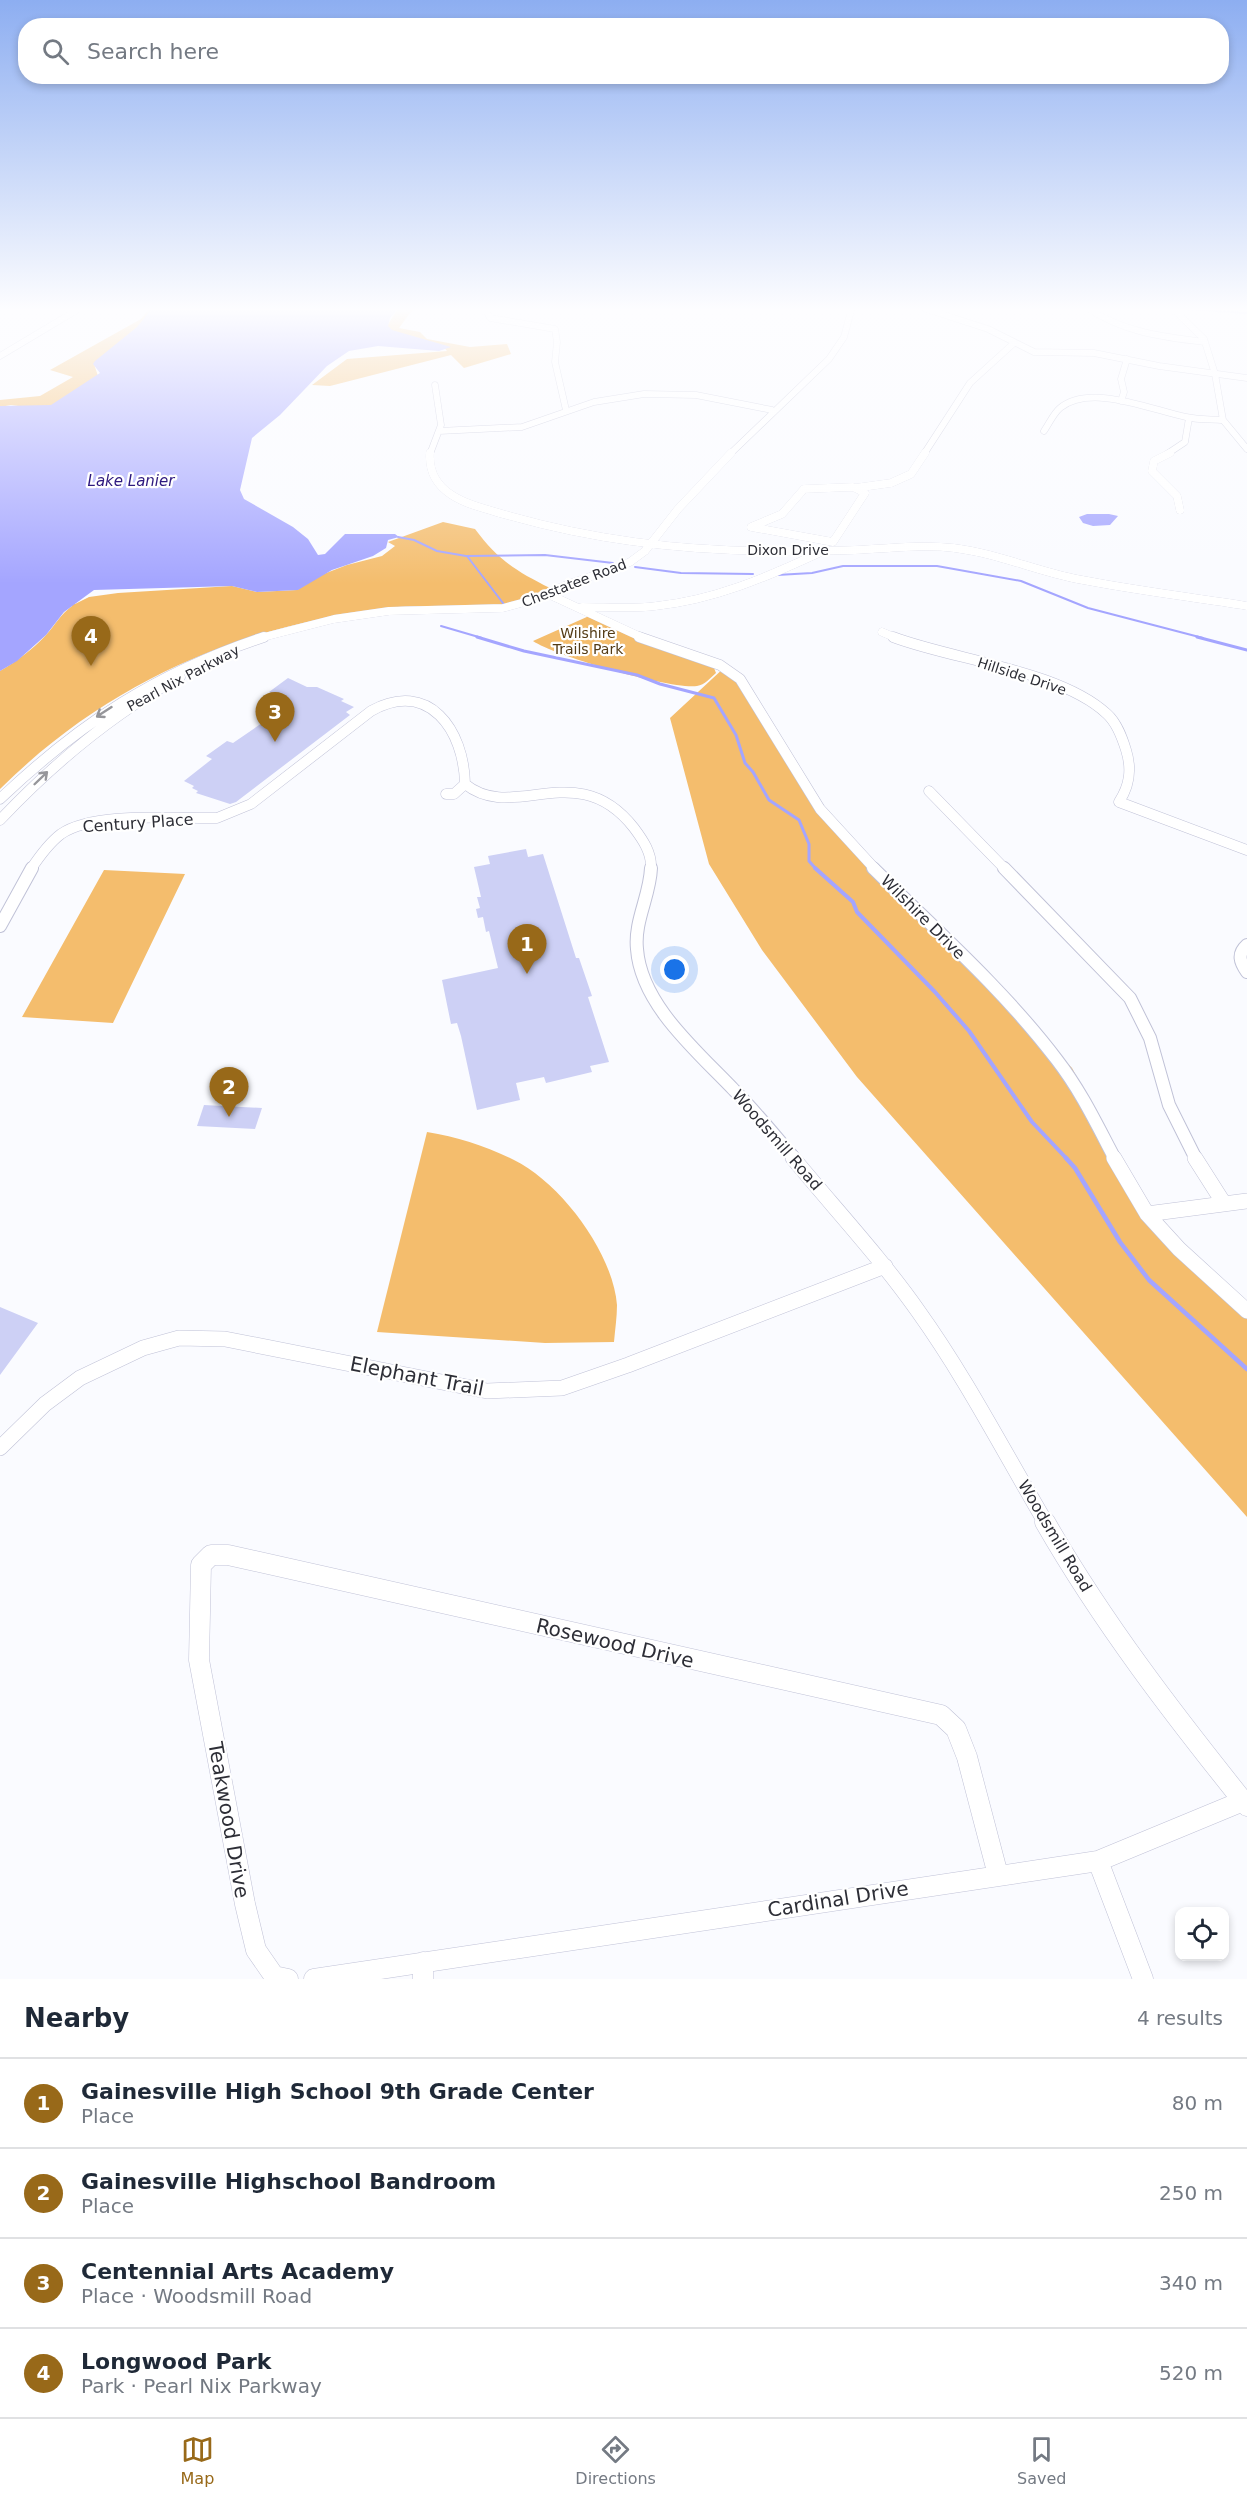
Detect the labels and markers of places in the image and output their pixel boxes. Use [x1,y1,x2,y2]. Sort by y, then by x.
pin: 4 [72,616,110,666]
pin: 3 [256,692,294,742]
pin: 1 [508,924,546,974]
pin: 2 [210,1068,248,1117]

